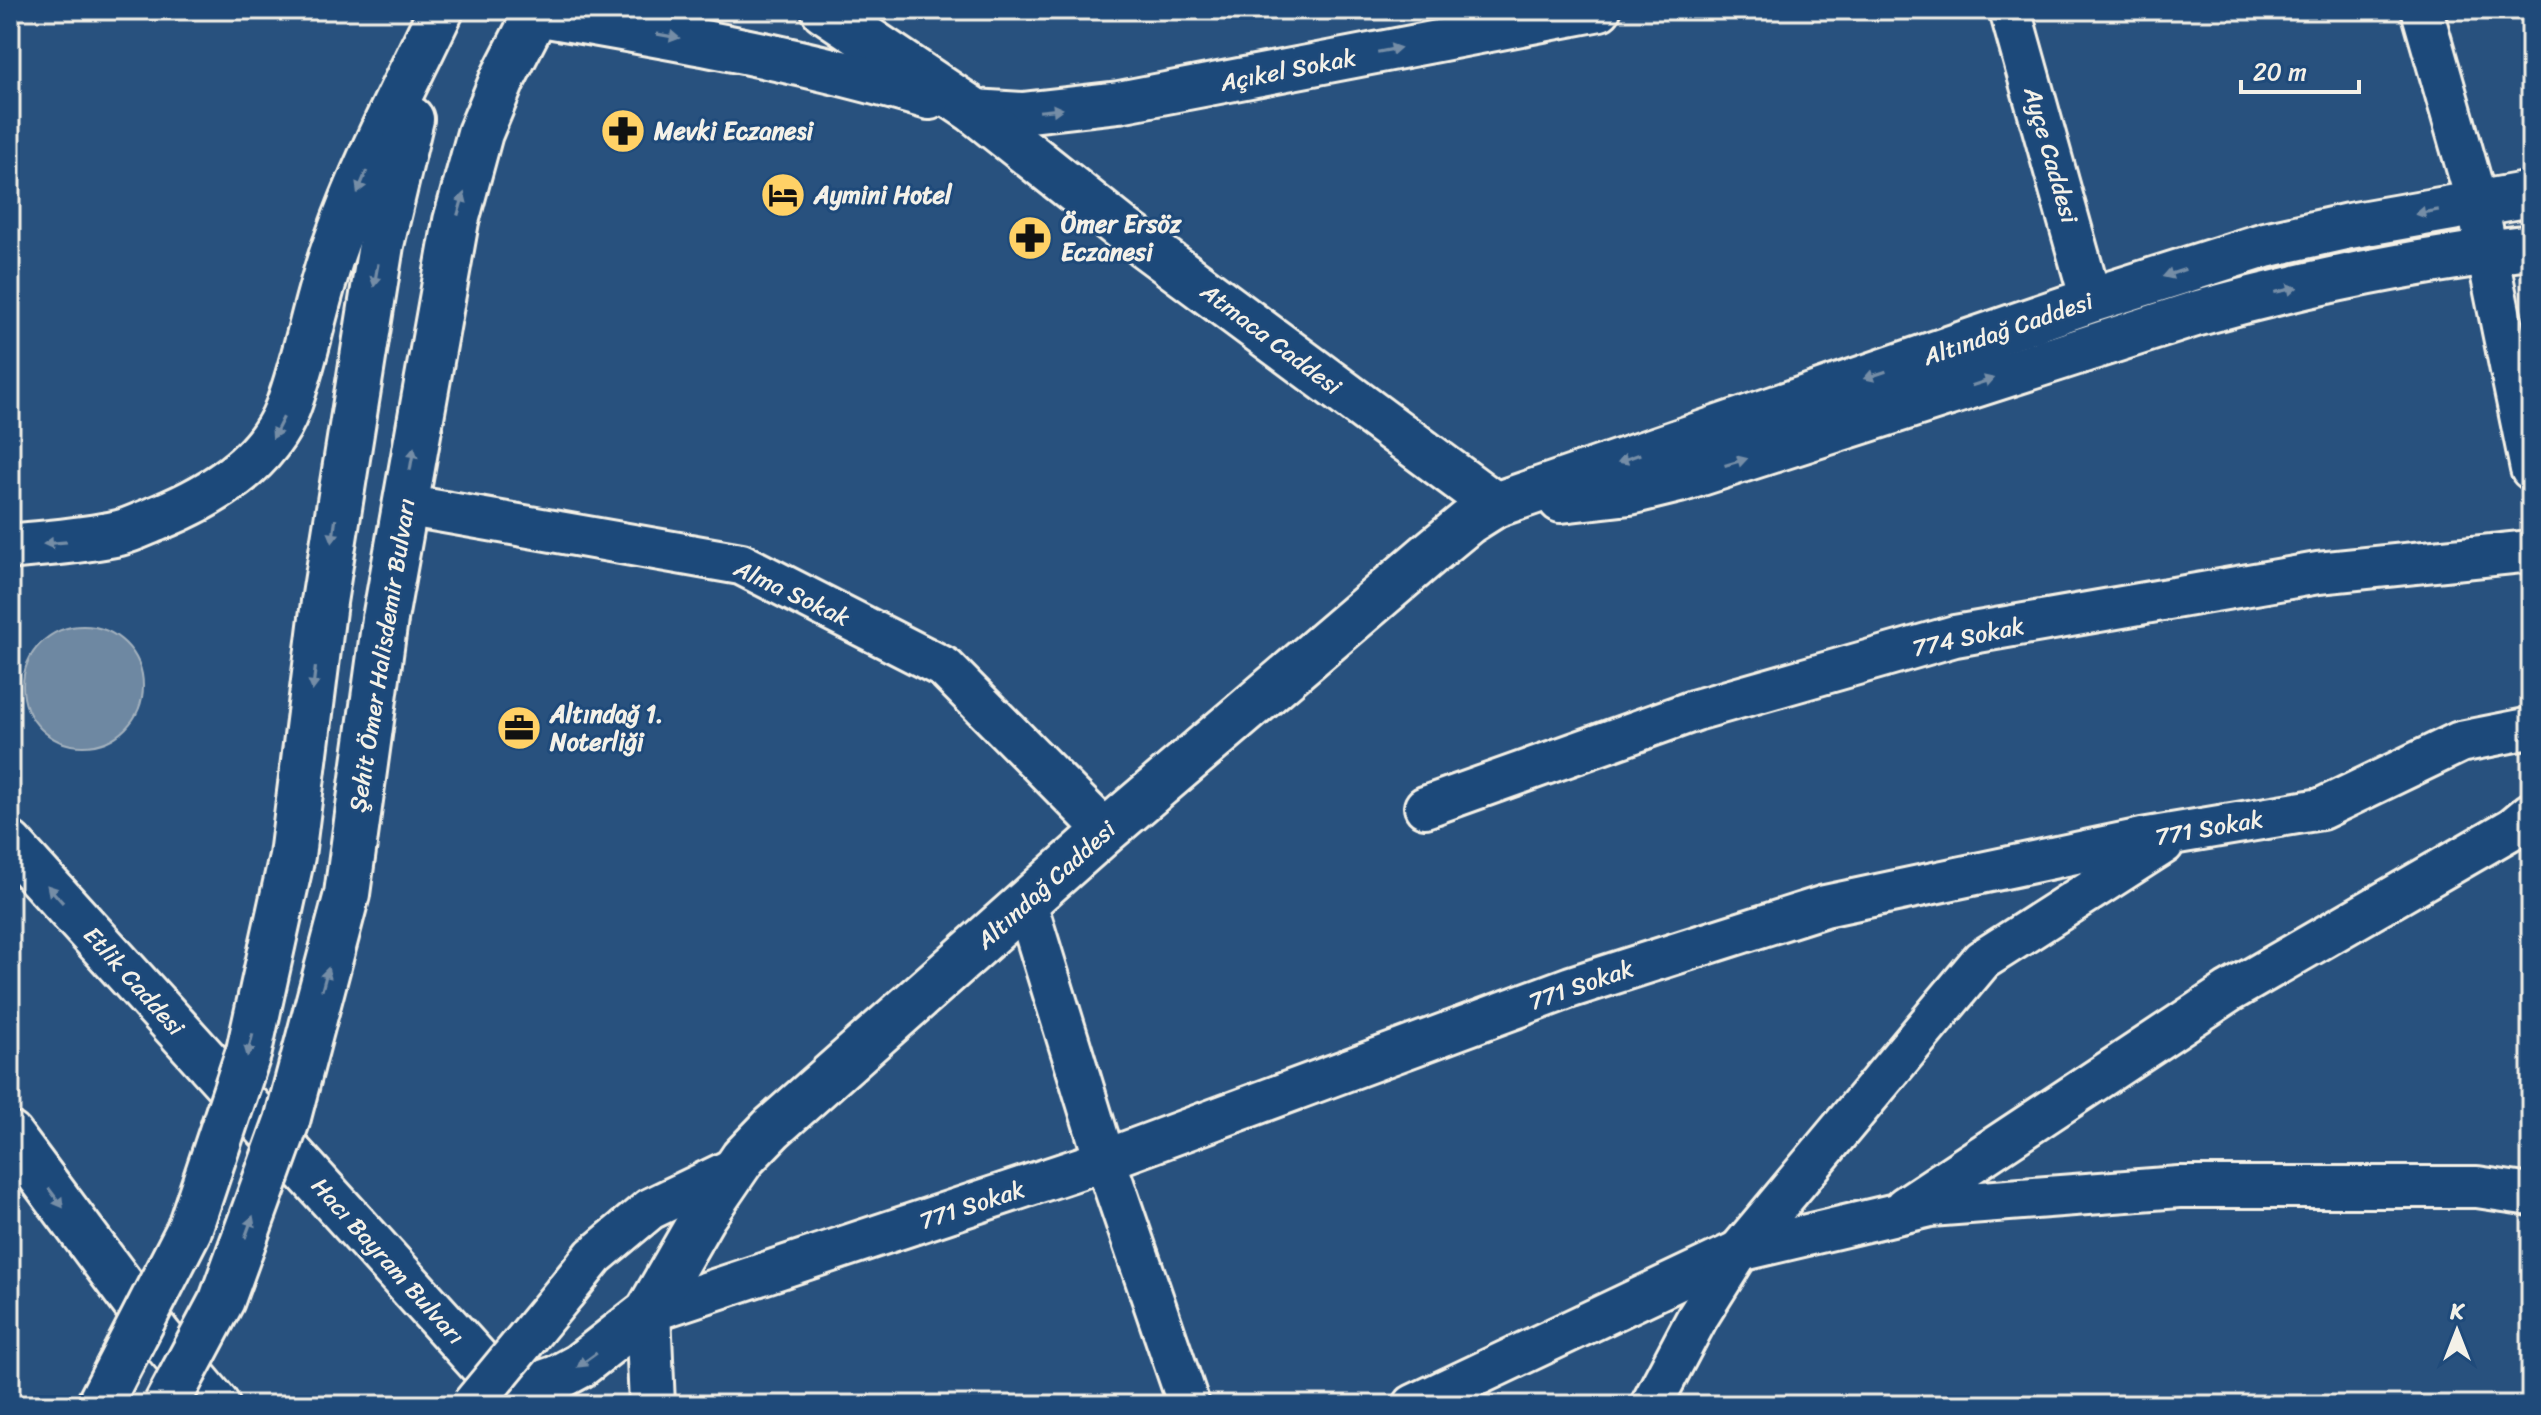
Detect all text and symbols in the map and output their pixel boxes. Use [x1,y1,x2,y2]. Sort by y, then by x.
one-way arrow [656,31,681,43]
street label: Açıkel Sokak [1216,36,1360,104]
one-way arrow [1377,44,1402,56]
scale bar [2241,44,2359,94]
text: 20 m [2253,51,2307,93]
street label: Ayçe Caddesi [2011,81,2091,230]
one-way arrow [1039,103,1064,116]
pharmacy icon: Mevki Eczanesi [599,107,647,155]
place label: Mevki Eczanesi [653,110,815,152]
one-way arrow [355,171,368,194]
hotel icon: Aymini Hotel [759,171,807,219]
place label: Aymini Hotel [813,174,953,216]
one-way arrow [455,191,468,215]
place label: Ömer Ersöz Eczanesi [1061,203,1183,273]
one-way arrow [2414,207,2439,219]
pharmacy icon: Ömer Ersöz Eczanesi [1006,214,1054,262]
one-way arrow [369,262,382,287]
one-way arrow [2162,267,2186,280]
street label: Atmaca Caddesi [1190,271,1352,407]
street label: Altındağ Caddesi [1916,280,2100,378]
one-way arrow [2273,283,2298,296]
one-way arrow [1863,369,1887,382]
one-way arrow [1972,375,1996,388]
one-way arrow [271,416,284,439]
one-way arrow [407,446,419,471]
one-way arrow [1617,452,1641,465]
one-way arrow [1724,455,1748,468]
street label: Şehit Ömer Halisdemir Bulvarı [336,495,428,815]
one-way arrow [327,519,340,544]
one-way arrow [42,537,67,550]
street label: Alma Sokak [726,547,857,638]
street label: 774 Sokak [1908,605,2028,669]
one-way arrow [307,667,320,692]
place label: Altındağ 1. Noterliği [549,693,663,763]
office icon: Altındağ 1. Noterliği [495,704,543,752]
street label: 771 Sokak [2152,798,2266,858]
street label: Altındağ Caddesi [965,809,1127,961]
one-way arrow [47,884,65,903]
street label: Etlik Caddesi [73,916,196,1047]
street label: 771 Sokak [1523,947,1639,1023]
one-way arrow [319,966,331,991]
one-way arrow [243,1033,255,1058]
street label: Hacı Bayram Bulvarı [301,1167,475,1355]
street label: 771 Sokak [914,1168,1030,1242]
one-way arrow [48,1188,64,1208]
one-way arrow [243,1215,255,1239]
north arrow [2417,1291,2497,1371]
text: K [2449,1292,2465,1331]
one-way arrow [576,1352,597,1367]

